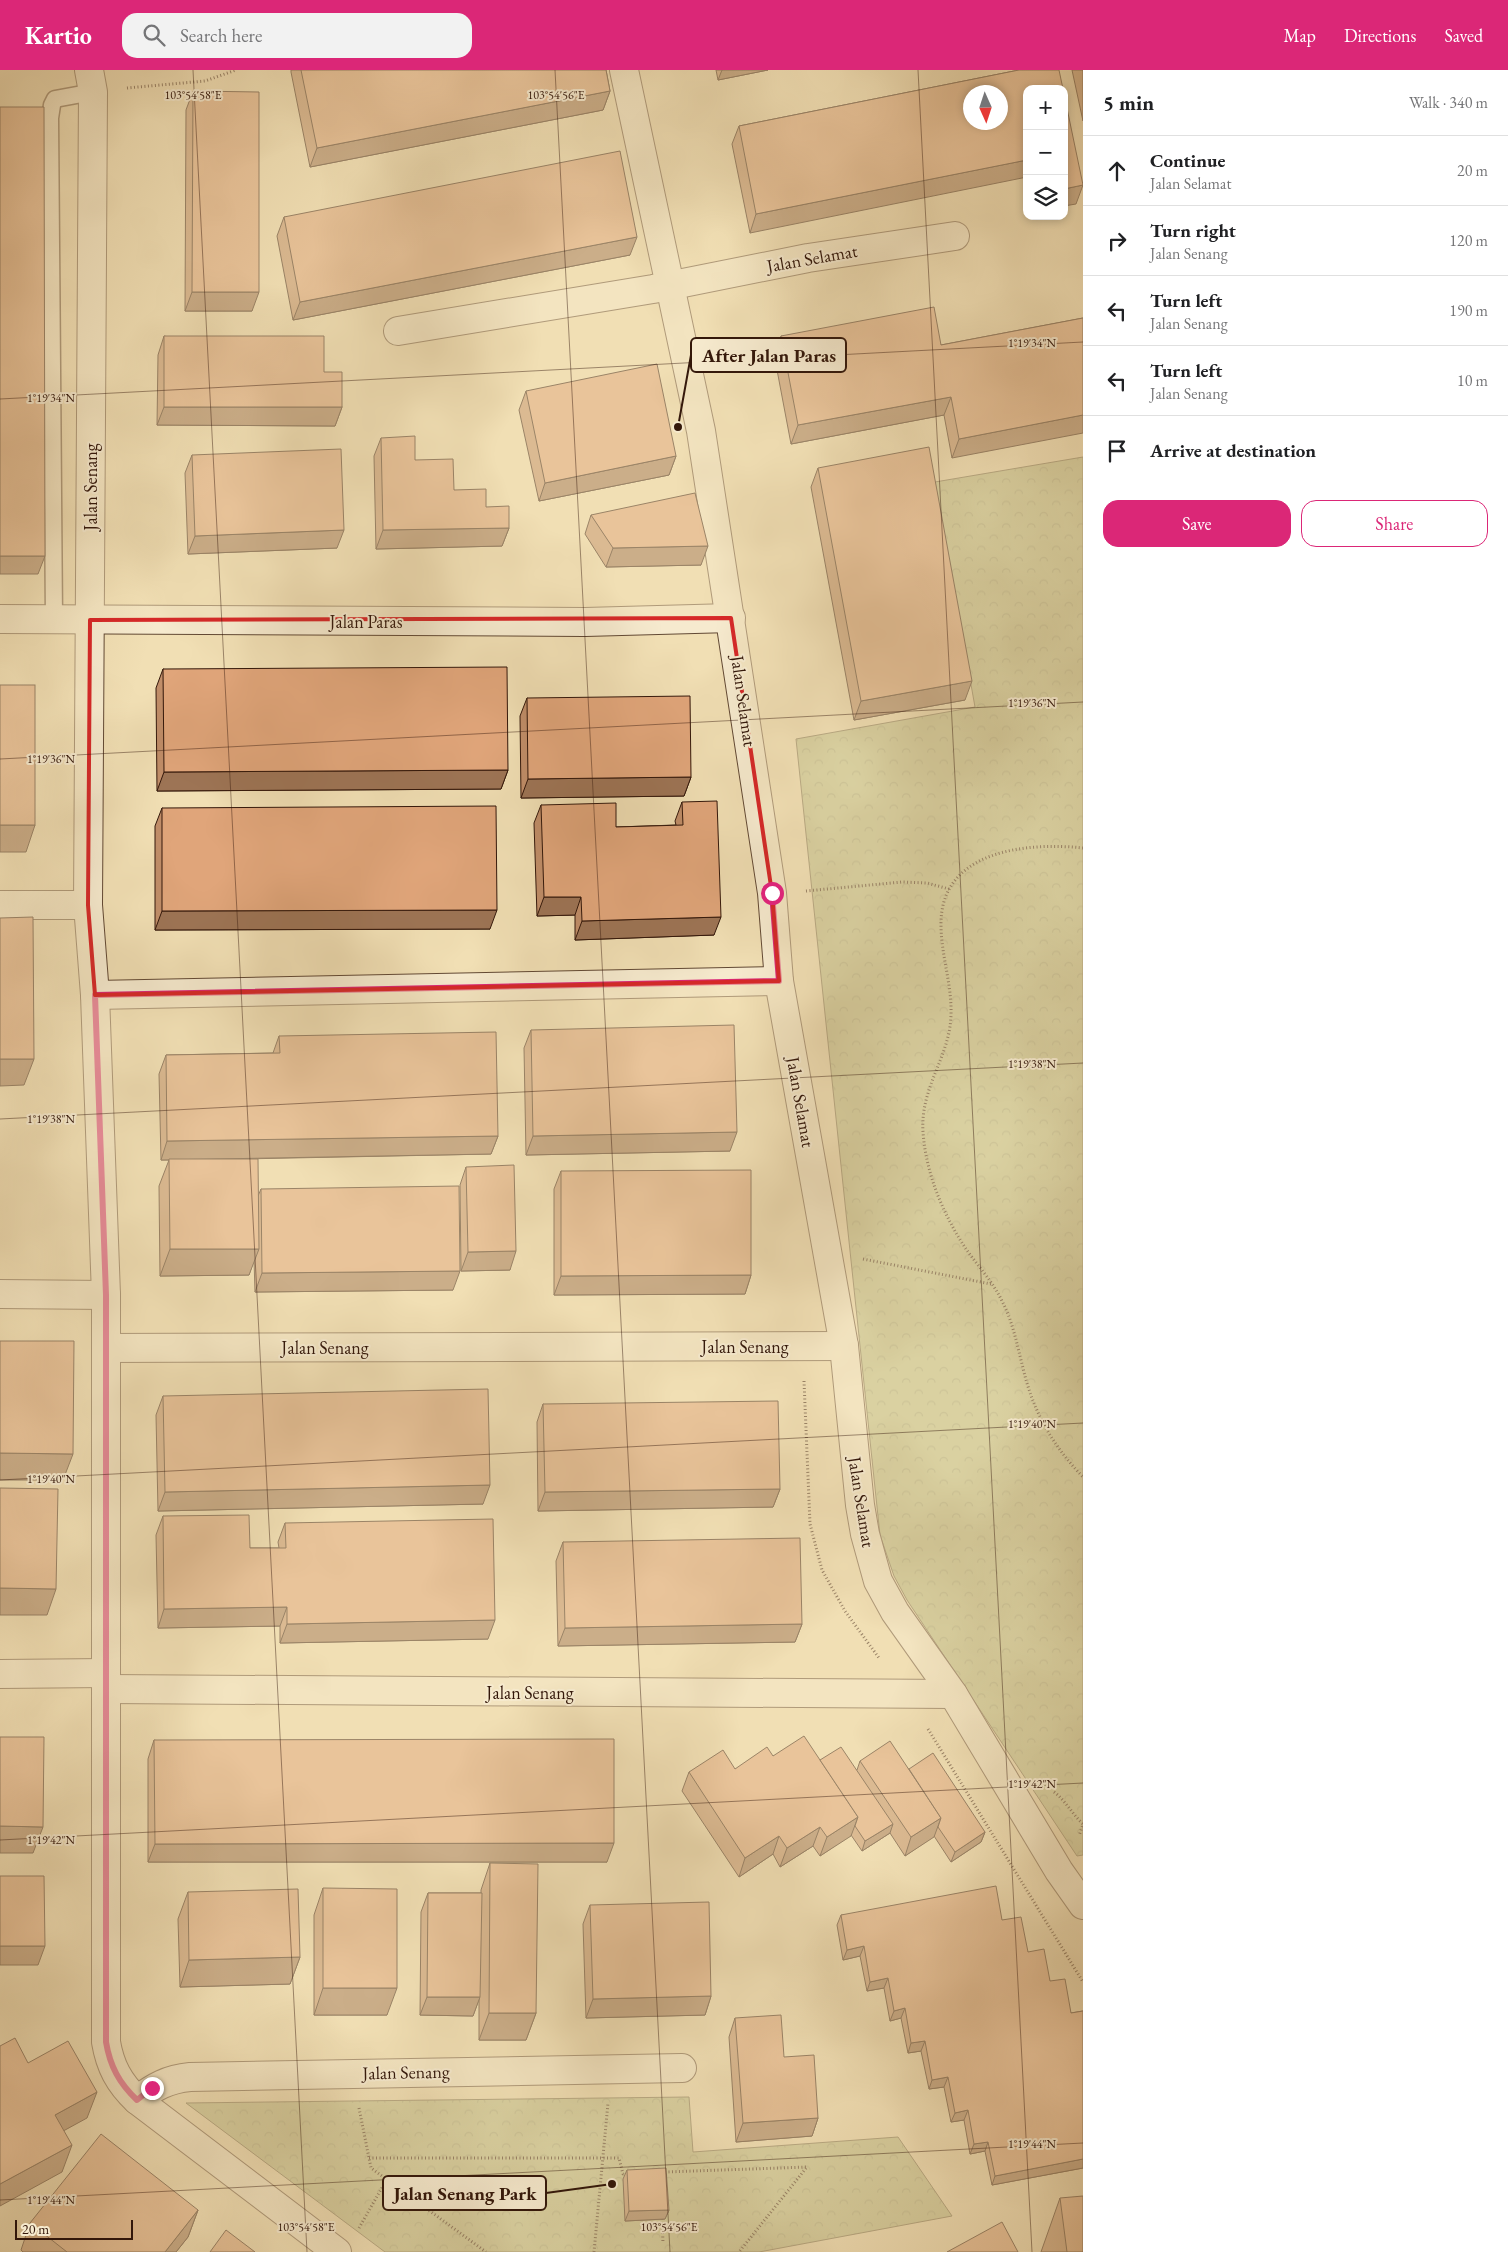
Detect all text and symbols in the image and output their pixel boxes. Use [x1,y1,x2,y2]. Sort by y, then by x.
search box [122,13,472,58]
text: Kartio [25,20,92,51]
icon: search [140,21,168,49]
text: Search here [180,23,262,48]
text: Map [1284,24,1316,47]
text: Directions [1344,24,1416,47]
text: Saved [1444,24,1483,47]
north arrow [963,85,1008,130]
map controls [1023,85,1068,220]
button: + [1023,85,1068,130]
text: 103°54'58"E [165,87,222,103]
text: 103°54'56"E [528,87,585,103]
text: 5 min [1103,89,1154,116]
text: Walk · 340 m [1409,92,1488,113]
button: − [1023,130,1068,175]
text: Continue [1150,148,1225,173]
icon: ahead [1103,157,1131,185]
text: 20 m [1457,160,1488,181]
text: Jalan Selamat [1150,173,1231,194]
button: layers [1023,175,1068,220]
text: Turn right [1150,218,1236,243]
icon: right [1103,227,1131,255]
text: 120 m [1449,230,1488,251]
street label: Jalan Selamat [763,239,859,278]
text: Jalan Senang [1150,243,1228,264]
text: Turn left [1150,288,1222,313]
icon: left [1103,297,1131,325]
text: 190 m [1449,300,1488,321]
text: Jalan Senang [1150,313,1228,334]
text: 1°19'34"N [1008,335,1057,351]
callout: After Jalan Paras [691,338,846,372]
text: After Jalan Paras [701,343,836,368]
text: Turn left [1150,358,1222,383]
icon: left [1103,367,1131,395]
text: 10 m [1457,370,1488,391]
text: Jalan Senang [1150,383,1228,404]
text: 1°19'34"N [27,390,76,406]
icon: arrive [1103,437,1131,465]
text: Arrive at destination [1150,438,1316,463]
street label: Jalan Senang [79,443,102,533]
button: Save [1103,500,1291,547]
button: Share [1301,500,1488,547]
street label: Jalan Paras [327,610,403,633]
street label: Jalan Selamat [726,652,762,748]
text: 1°19'36"N [1008,695,1057,711]
text: 1°19'36"N [27,751,76,767]
route start [761,882,784,905]
street label: Jalan Selamat [781,1053,820,1149]
text: 1°19'38"N [1008,1056,1057,1072]
text: 1°19'38"N [27,1111,76,1127]
street label: Jalan Senang [699,1335,789,1358]
street label: Jalan Senang [279,1336,369,1359]
text: 1°19'40"N [1008,1416,1057,1432]
street label: Jalan Selamat [843,1453,881,1549]
text: 1°19'40"N [27,1471,76,1487]
street label: Jalan Senang [484,1681,574,1704]
text: 1°19'42"N [1008,1776,1057,1792]
text: 1°19'42"N [27,1832,76,1848]
street label: Jalan Senang [360,2060,450,2084]
route end [141,2077,164,2100]
text: 1°19'44"N [1008,2136,1057,2152]
callout: Jalan Senang Park [383,2176,546,2210]
text: Jalan Senang Park [391,2181,537,2206]
text: 1°19'44"N [27,2192,76,2208]
scale bar [15,2217,132,2240]
text: 103°54'58"E [278,2219,335,2235]
text: 103°54'56"E [641,2219,698,2235]
text: 20 m [22,2220,49,2238]

